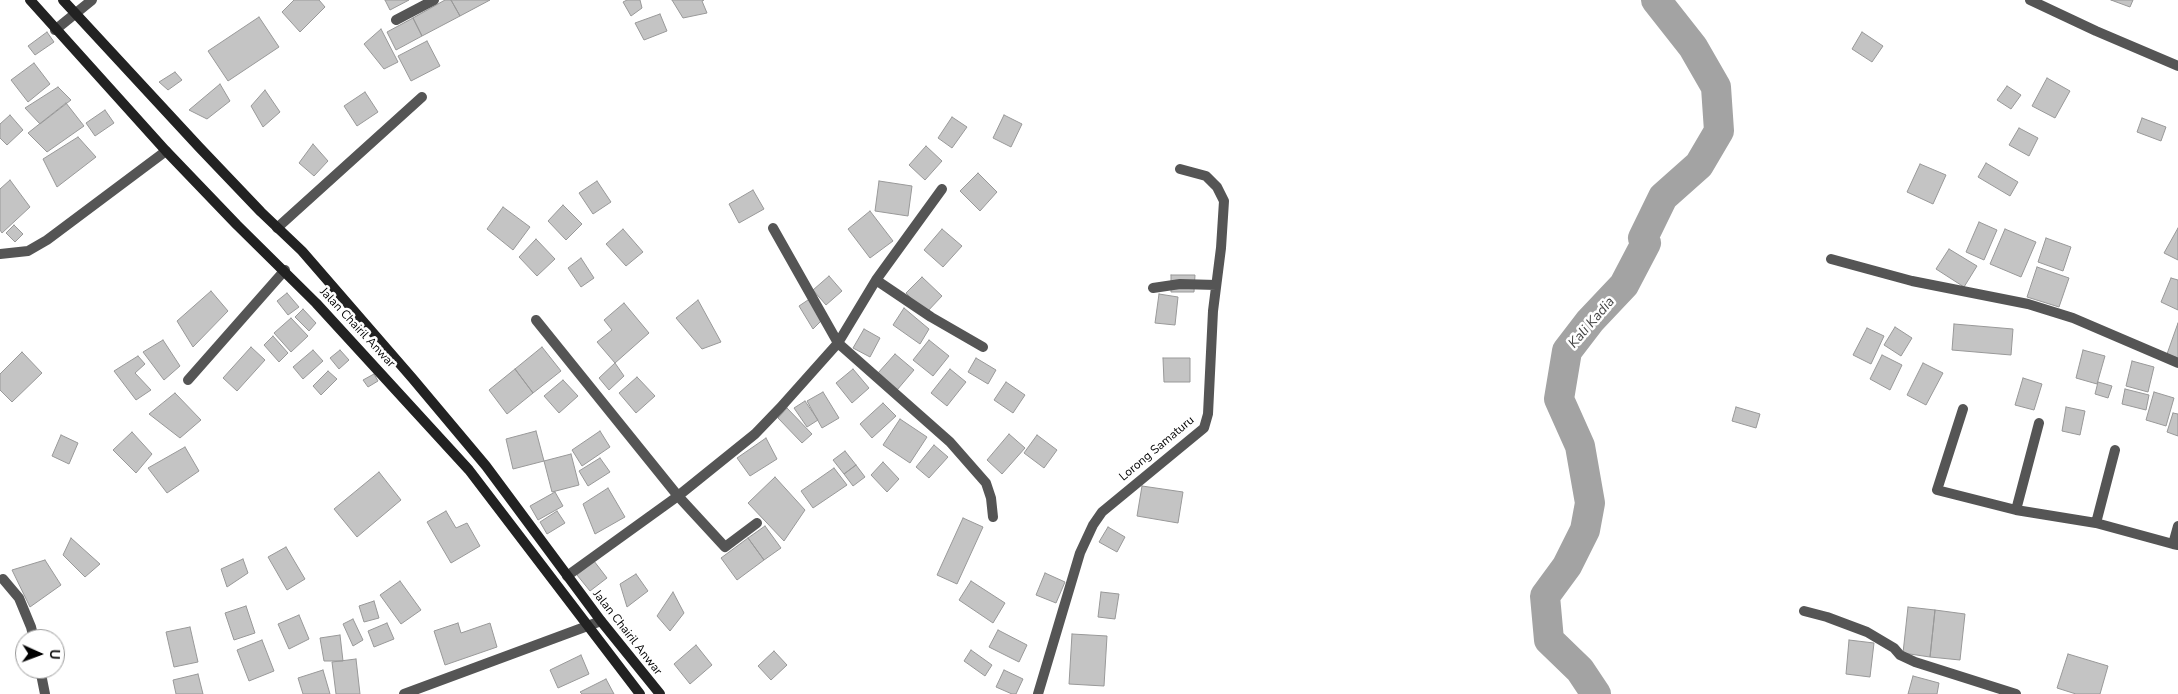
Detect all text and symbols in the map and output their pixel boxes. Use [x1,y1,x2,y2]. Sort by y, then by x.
street label: Jalan Chairil Anwar [316,285,398,371]
water label: Kali Kadia [1565,294,1619,352]
street label: Lorong Samaturu [1117,414,1197,484]
street label: Jalan Chairil Anwar [589,588,665,678]
north arrow [15,629,65,679]
text: U [45,649,64,660]

